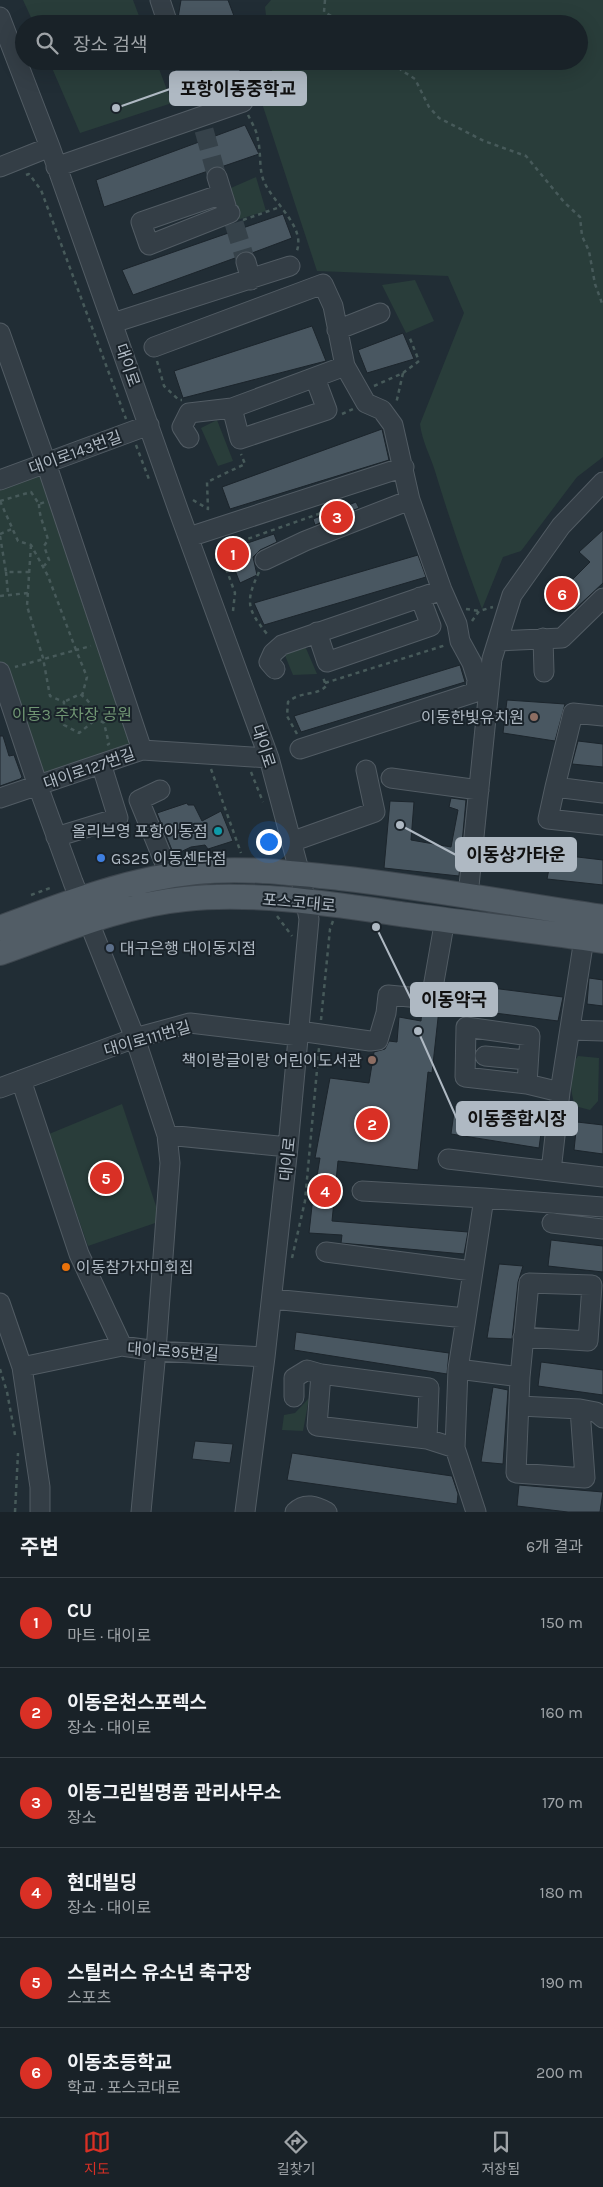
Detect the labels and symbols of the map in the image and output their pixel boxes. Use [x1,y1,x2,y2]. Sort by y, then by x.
callout: 포항이동중학교 [170,72,306,105]
text: 포항이동중학교 [180,78,296,100]
street label: 대이로 [111,341,144,389]
street label: 대이로143번길 [26,427,124,478]
pin: 3 [321,498,353,536]
pin: 1 [217,535,249,573]
pin: 6 [546,575,578,613]
park label: 이동3 주차장 공원 [12,705,132,724]
place label: 이동한빛유치원 [421,708,524,727]
marker: 이동한빛유치원 [528,711,540,723]
street label: 대이로 [248,722,279,770]
street label: 대이로127번길 [41,744,137,793]
place label: 올리브영 포항이동점 [72,822,208,841]
marker: 올리브영 포항이동점 [212,825,224,837]
your location [256,829,282,855]
callout: 이동상가타운 [456,838,576,871]
text: 이동상가타운 [466,844,566,866]
place label: GS25 이동센타점 [111,849,227,868]
marker: GS25 이동센타점 [95,852,107,864]
street label: 포스코대로 [261,890,337,915]
place label: 대구은행 대이동지점 [120,939,256,958]
marker: 대구은행 대이동지점 [104,942,116,954]
callout: 이동약국 [411,983,497,1016]
text: 이동약국 [421,989,487,1011]
street label: 대이로111번길 [102,1017,193,1060]
place label: 책이랑글이랑 어린이도서관 [182,1051,362,1070]
marker: 책이랑글이랑 어린이도서관 [366,1054,378,1066]
callout: 이동종합시장 [457,1102,577,1135]
pin: 2 [356,1105,388,1143]
text: 이동종합시장 [467,1108,567,1130]
street label: 대이로 [276,1136,299,1182]
pin: 5 [90,1159,122,1197]
pin: 4 [309,1172,341,1210]
place label: 이동참가자미회집 [76,1258,194,1277]
marker: 이동참가자미회집 [60,1261,72,1273]
street label: 대이로95번길 [126,1339,219,1364]

